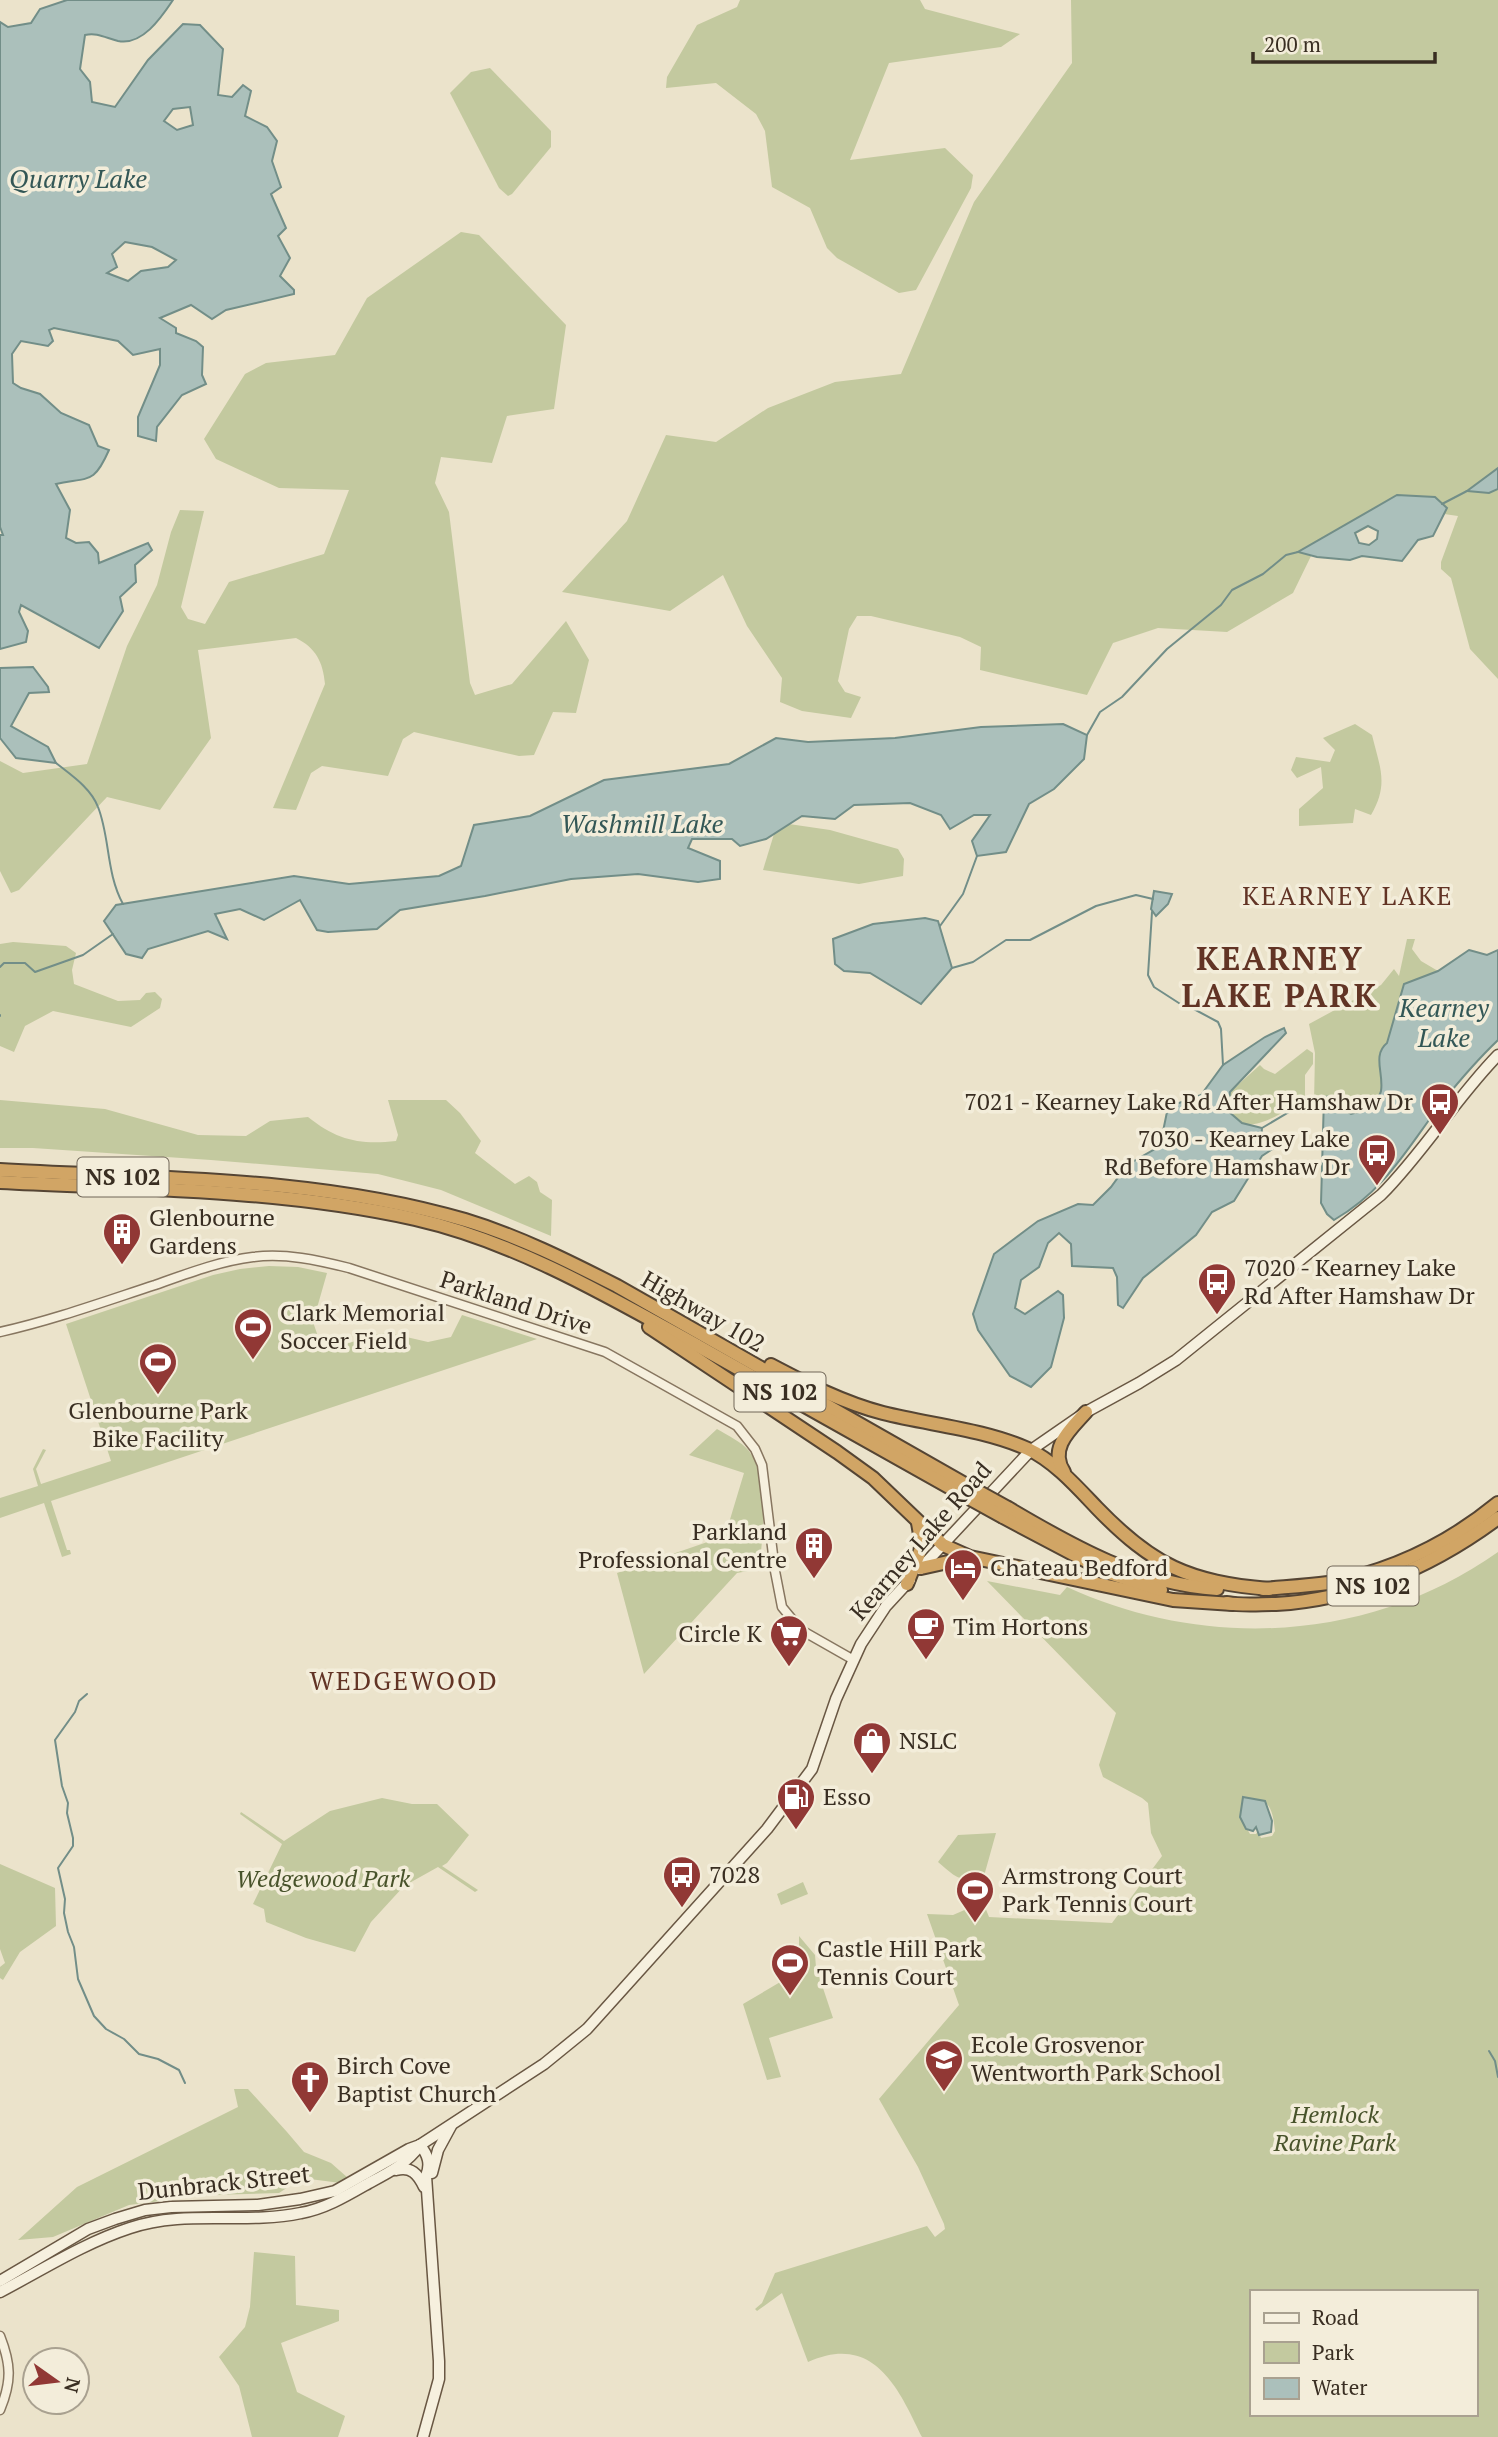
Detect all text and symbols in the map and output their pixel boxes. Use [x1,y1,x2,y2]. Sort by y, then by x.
scale bar [1253,21,1435,65]
text: 200 m [1264,30,1321,58]
water label: Quarry Lake [9,161,147,195]
water label: Washmill Lake [561,806,723,840]
district label: KEARNEY LAKE [1242,878,1454,912]
district label: KEARNEY LAKE PARK [1182,937,1378,1016]
water label: Kearney Lake [1398,990,1490,1054]
bus stop icon: 7021 - Kearney Lake Rd After Hamshaw Dr [1419,1081,1461,1136]
place label: 7021 - Kearney Lake Rd After Hamshaw Dr [964,1085,1414,1117]
place label: 7030 - Kearney Lake Rd Before Hamshaw Dr [1104,1122,1351,1182]
bus stop icon: 7030 - Kearney Lake Rd Before Hamshaw Dr [1356,1132,1398,1187]
road number: NS 102 [78,1158,168,1196]
place label: Glenbourne Gardens [149,1201,275,1261]
building icon: Glenbourne Gardens [101,1211,143,1266]
place label: 7020 - Kearney Lake Rd After Hamshaw Dr [1244,1251,1476,1311]
bus stop icon: 7020 - Kearney Lake Rd After Hamshaw Dr [1196,1261,1238,1316]
street label: Parkland Drive [436,1262,596,1342]
street label: Highway 102 [636,1263,771,1359]
place label: Clark Memorial Soccer Field [280,1296,445,1356]
sports icon: Clark Memorial Soccer Field [232,1306,274,1361]
sports icon: Glenbourne Park Bike Facility [137,1341,179,1396]
road number: NS 102 [734,1372,826,1412]
place label: Glenbourne Park Bike Facility [68,1394,248,1454]
street label: Kearney Lake Road [842,1454,998,1626]
place label: Parkland Professional Centre [578,1515,787,1575]
building icon: Parkland Professional Centre [793,1525,835,1580]
hotel icon: Chateau Bedford [942,1547,984,1602]
place label: Chateau Bedford [990,1551,1168,1583]
road number: NS 102 [1328,1567,1418,1606]
cafe icon: Tim Hortons [905,1606,947,1661]
place label: Tim Hortons [953,1610,1088,1642]
supermarket icon: Circle K [768,1613,810,1668]
place label: Circle K [678,1617,762,1649]
district label: WEDGEWOOD [309,1663,499,1697]
shop icon: NSLC [851,1720,893,1775]
place label: NSLC [899,1724,958,1756]
fuel station icon: Esso [775,1776,817,1831]
place label: Esso [823,1780,871,1812]
bus stop icon: 7028 [661,1854,703,1909]
place label: 7028 [709,1858,760,1890]
place label: Armstrong Court Park Tennis Court [1002,1859,1193,1919]
park label: Wedgewood Park [236,1862,411,1894]
sports icon: Armstrong Court Park Tennis Court [954,1869,996,1924]
place label: Castle Hill Park Tennis Court [817,1932,983,1992]
sports icon: Castle Hill Park Tennis Court [769,1942,811,1997]
place label: Ecole Grosvenor Wentworth Park School [971,2028,1221,2088]
school or university icon: Ecole Grosvenor Wentworth Park School [923,2038,965,2093]
place label: Birch Cove Baptist Church [337,2049,496,2109]
church icon: Birch Cove Baptist Church [289,2059,331,2114]
park label: Hemlock Ravine Park [1273,2098,1397,2158]
street label: Dunbrack Street [136,2157,312,2207]
legend [1250,2290,1477,2416]
text: Road [1312,2303,1359,2331]
text: Park [1312,2338,1354,2366]
north arrow [21,2346,91,2416]
text: Water [1312,2373,1367,2401]
text: N [59,2375,87,2396]

